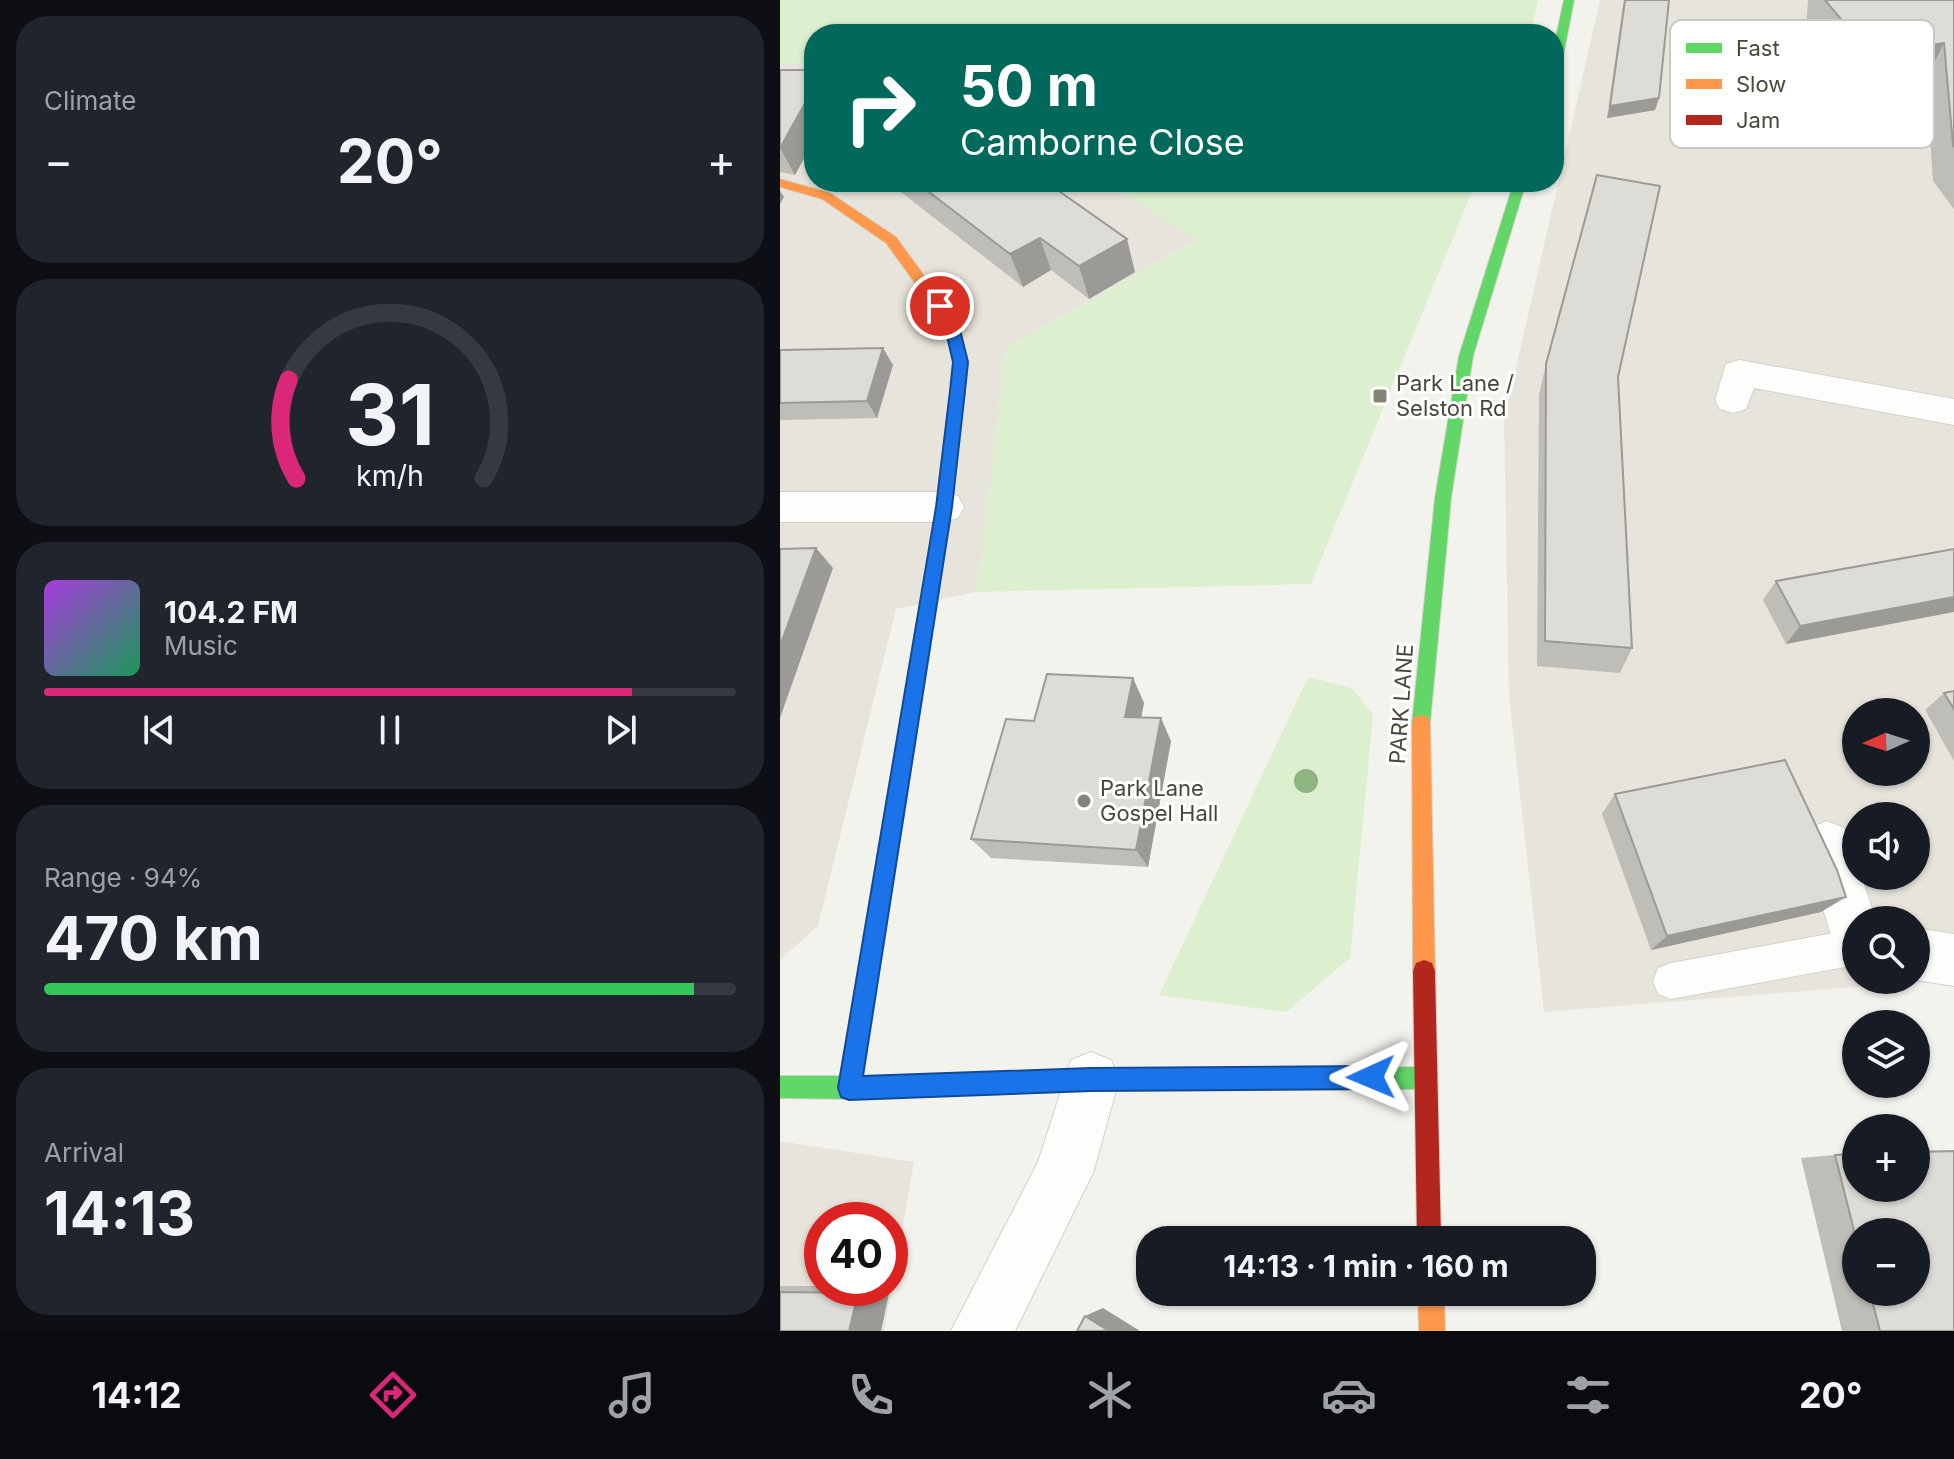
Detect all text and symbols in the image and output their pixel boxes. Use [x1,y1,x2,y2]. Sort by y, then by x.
legend [1670,20,1934,148]
text: Fast [1736,35,1780,61]
text: 50 m [960,52,1098,120]
icon: right [828,56,932,160]
text: Slow [1736,71,1786,97]
text: Climate [44,85,136,116]
text: Jam [1736,107,1780,133]
text: Camborne Close [960,120,1245,164]
text: 20° [337,125,443,197]
text: − [44,134,73,188]
text: + [707,134,736,188]
pin [906,272,974,340]
icon: arrive [918,284,962,328]
text: 31 [345,363,435,464]
place label: Park Lane / Selston Rd [1396,370,1514,421]
marker: Park Lane / Selston Rd [1371,387,1389,405]
text: km/h [356,458,424,493]
text: 104.2 FM [164,594,298,630]
text: Music [164,630,238,661]
street label: PARK LANE [1384,643,1418,765]
north arrow [1842,698,1930,786]
map controls [1842,698,1930,1306]
icon: previous [137,708,181,752]
icon: pause [368,708,412,752]
icon: next [599,708,643,752]
place label: Park Lane Gospel Hall [1100,775,1218,826]
marker: Park Lane Gospel Hall [1075,792,1093,810]
button: sound [1842,802,1930,890]
text: Range · 94% [44,862,202,893]
text: 470 km [44,902,263,974]
button: search [1842,906,1930,994]
button: layers [1842,1010,1930,1098]
position arrow [1329,1035,1413,1119]
button: + [1842,1114,1930,1202]
text: Arrival [44,1137,124,1168]
text: 14:13 [44,1177,195,1249]
speed limit sign: 40 [804,1202,908,1306]
button: − [1842,1218,1930,1306]
text: 14:13 · 1 min · 160 m [1223,1248,1509,1284]
icon: directions [365,1367,421,1423]
icon: music [604,1367,660,1423]
icon: phone [843,1367,899,1423]
icon: climate [1082,1367,1138,1423]
icon: car [1321,1367,1377,1423]
icon: filters [1560,1367,1616,1423]
text: 14:12 [92,1373,182,1417]
text: 20° [1799,1373,1862,1417]

